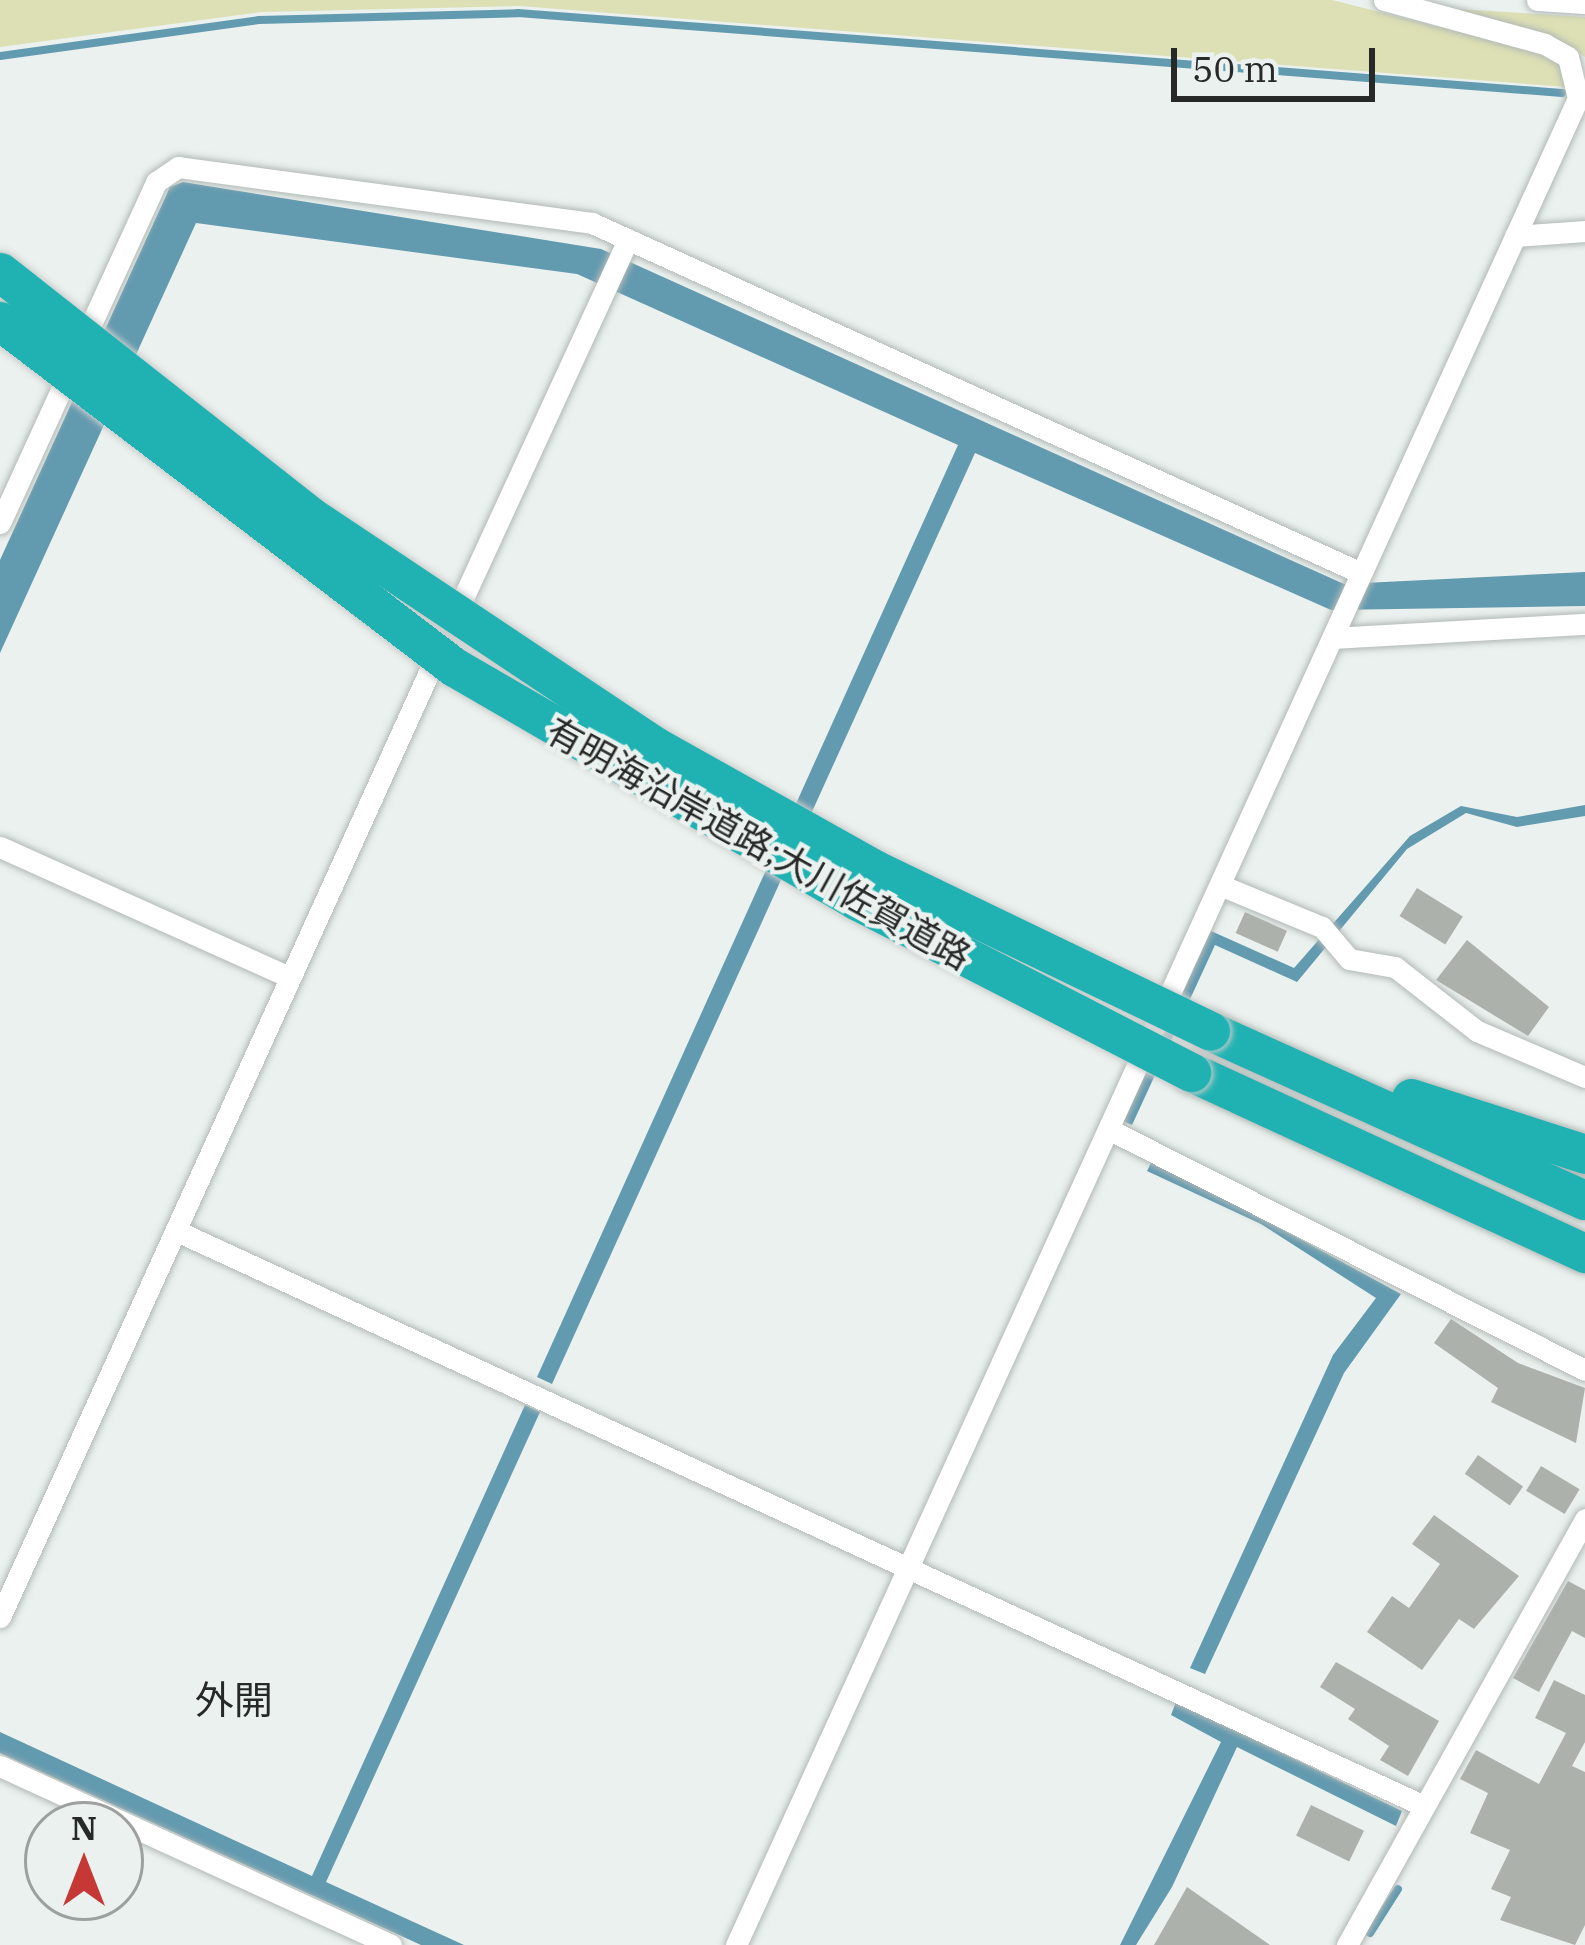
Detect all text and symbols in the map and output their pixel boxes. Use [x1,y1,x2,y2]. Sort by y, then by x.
scale bar [1177,24,1381,98]
text: 50 m [1192,45,1278,92]
street label: 有明海沿岸道路;大川佐賀道路 [539,708,979,978]
district label: 外開 [195,1677,273,1723]
north arrow [24,1801,144,1921]
text: N [71,1806,97,1849]

